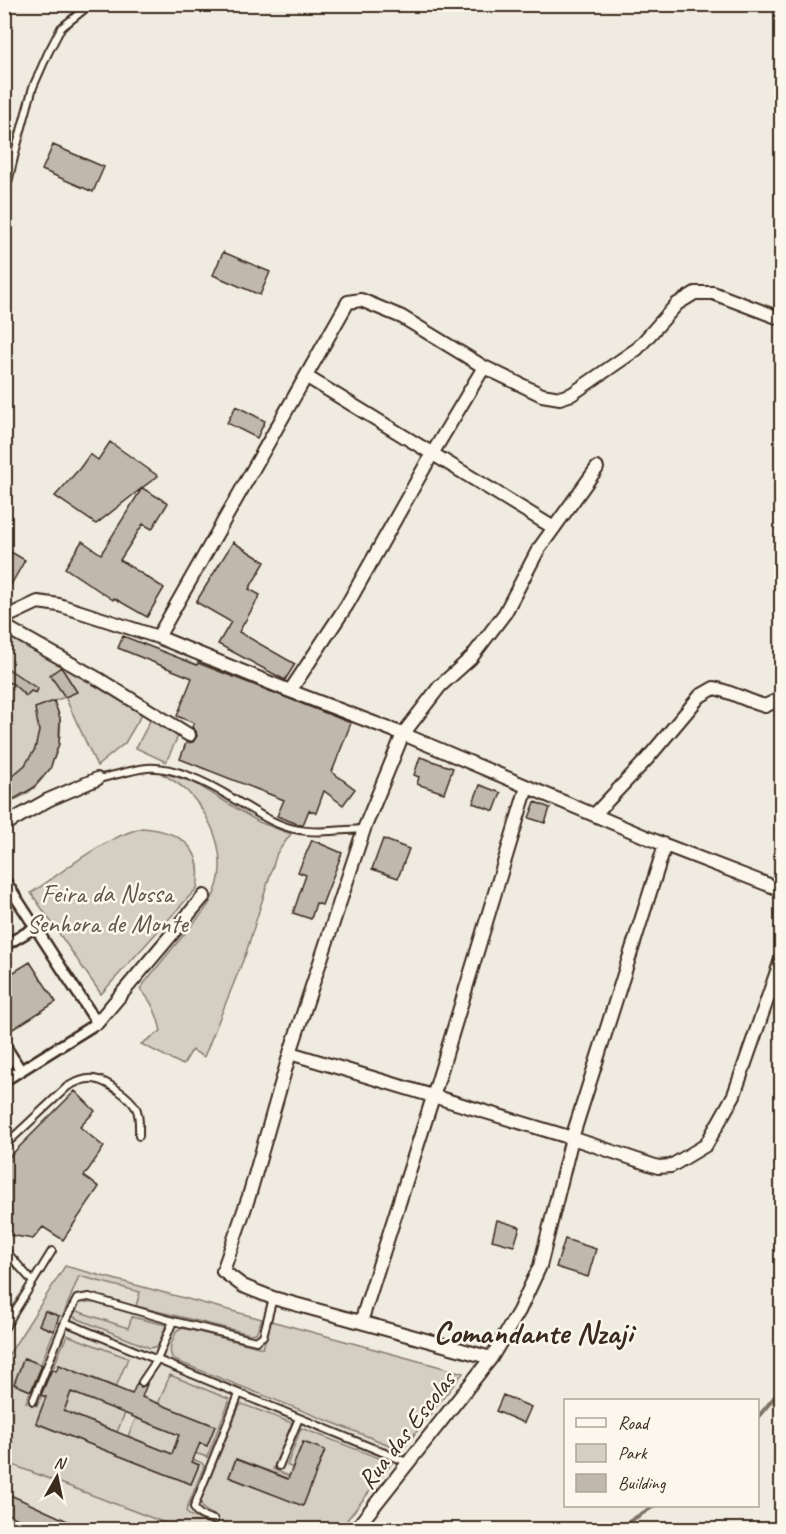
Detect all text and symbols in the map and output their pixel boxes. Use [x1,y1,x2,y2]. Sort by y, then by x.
park label: Feira da Nossa Senhora de Monte [26,877,189,940]
district label: Comandante Nzaji [434,1312,637,1353]
street label: Rua das Escolas [350,1363,464,1496]
legend [564,1399,759,1507]
text: Road [618,1412,651,1434]
text: Park [618,1442,648,1464]
north arrow [27,1447,87,1507]
text: N [53,1453,69,1474]
text: Building [618,1472,667,1494]

